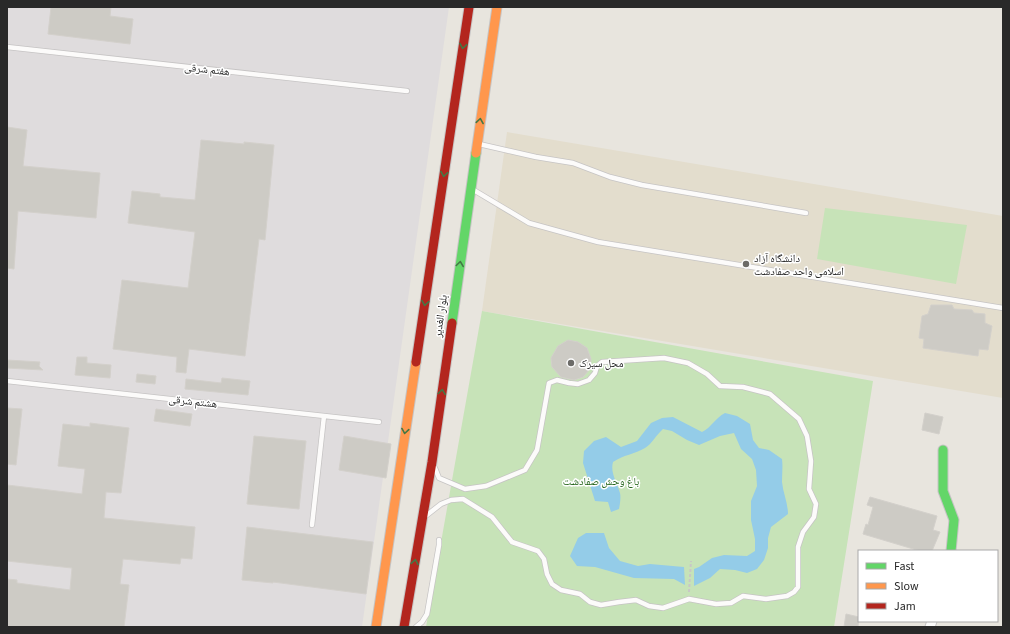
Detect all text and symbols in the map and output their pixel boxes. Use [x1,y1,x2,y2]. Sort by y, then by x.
one-way arrow [459,42,468,49]
street label: هفتم شرقی [183,60,231,79]
one-way arrow [475,118,484,124]
one-way arrow [440,171,449,177]
place label: دانشگاه آزاد اسلامی واحد صفادشت [754,251,844,279]
marker: دانشگاه آزاد اسلامی واحد صفادشت [741,259,751,269]
one-way arrow [455,261,464,267]
street label: بلوار الغدیر [430,294,451,339]
one-way arrow [421,300,429,306]
place label: محل سیرک [579,356,624,371]
marker: محل سیرک [566,358,576,368]
one-way arrow [437,389,446,396]
street label: هشتم شرقی [168,391,218,412]
one-way arrow [401,428,410,434]
park label: باغ وحش صفادشت [563,474,639,489]
legend [858,550,998,622]
text: Fast [894,558,914,575]
one-way arrow [410,559,419,565]
text: Slow [894,578,919,595]
text: Jam [894,598,916,615]

